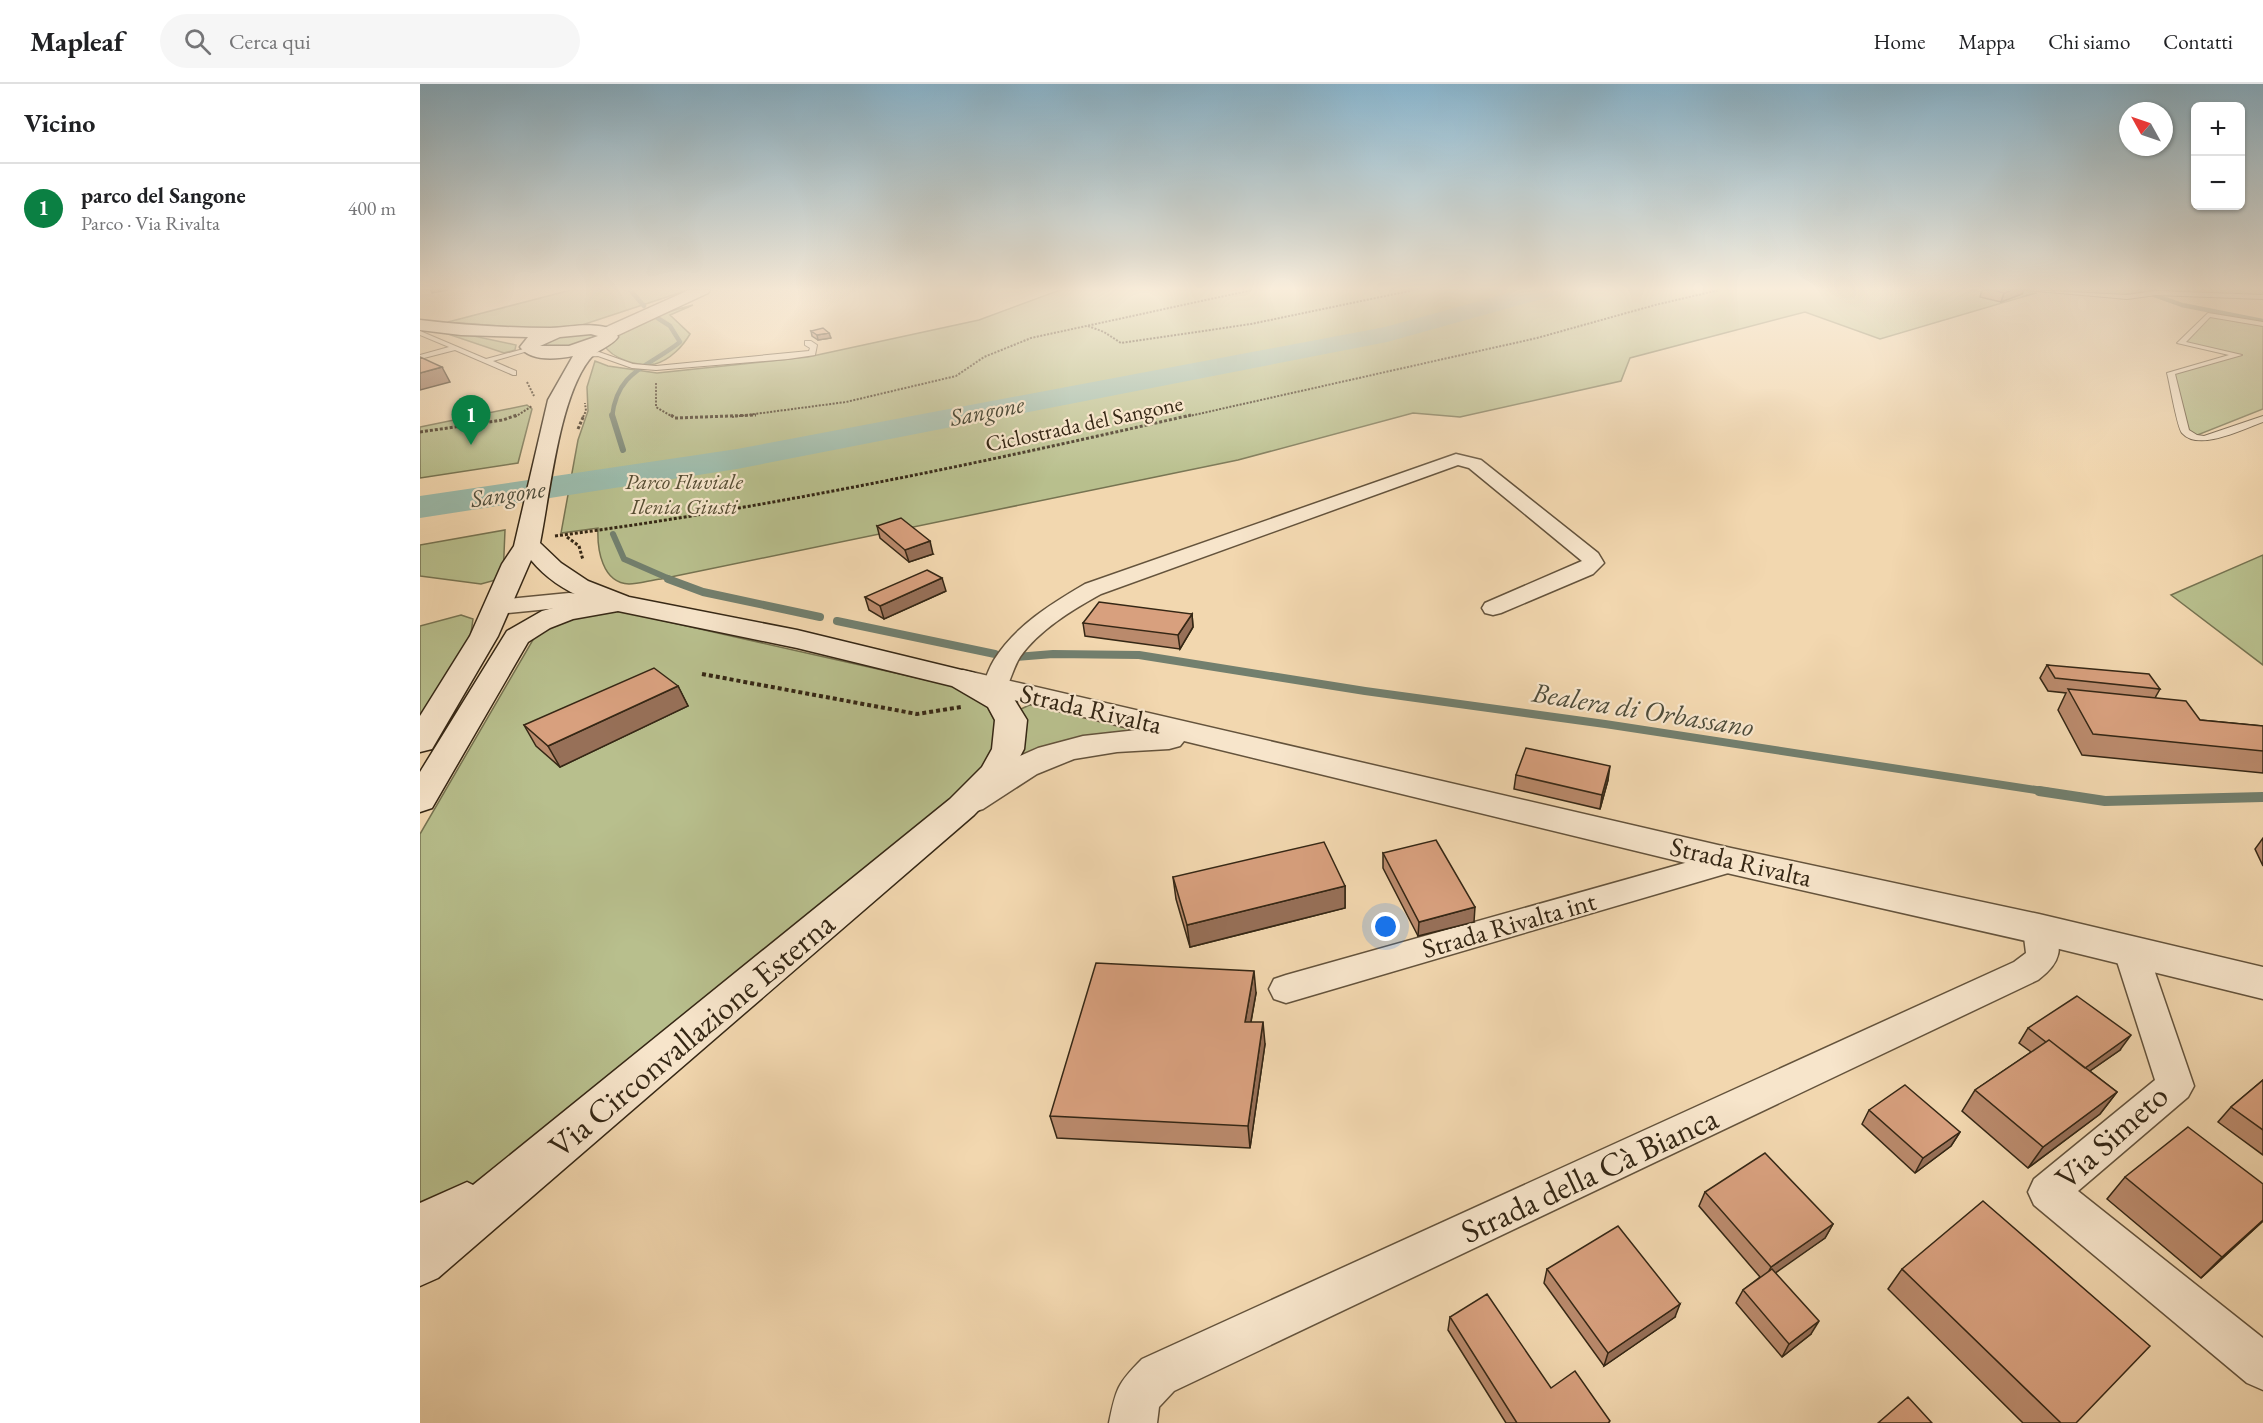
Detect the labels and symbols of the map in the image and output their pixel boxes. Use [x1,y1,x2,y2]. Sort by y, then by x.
north arrow [2119,102,2173,156]
water label: Sangone [946,388,1028,433]
street label: Ciclostrada del Sangone [983,388,1186,459]
pin: 1 [452,396,490,445]
park label: Parco Fluviale Ilenia Giusti [625,467,743,521]
water label: Sangone [468,473,548,514]
water label: Bealera di Orbassano [1529,674,1757,744]
street label: Strada Rivalta [1017,675,1166,742]
street label: Strada Rivalta [1667,828,1816,895]
street label: Strada Rivalta int [1418,883,1600,966]
street label: Via Circonvallazione Esterna [539,901,844,1167]
your location [1371,912,1400,941]
street label: Via Simeto [2046,1074,2177,1199]
street label: Strada della Cà Bianca [1454,1096,1725,1253]

